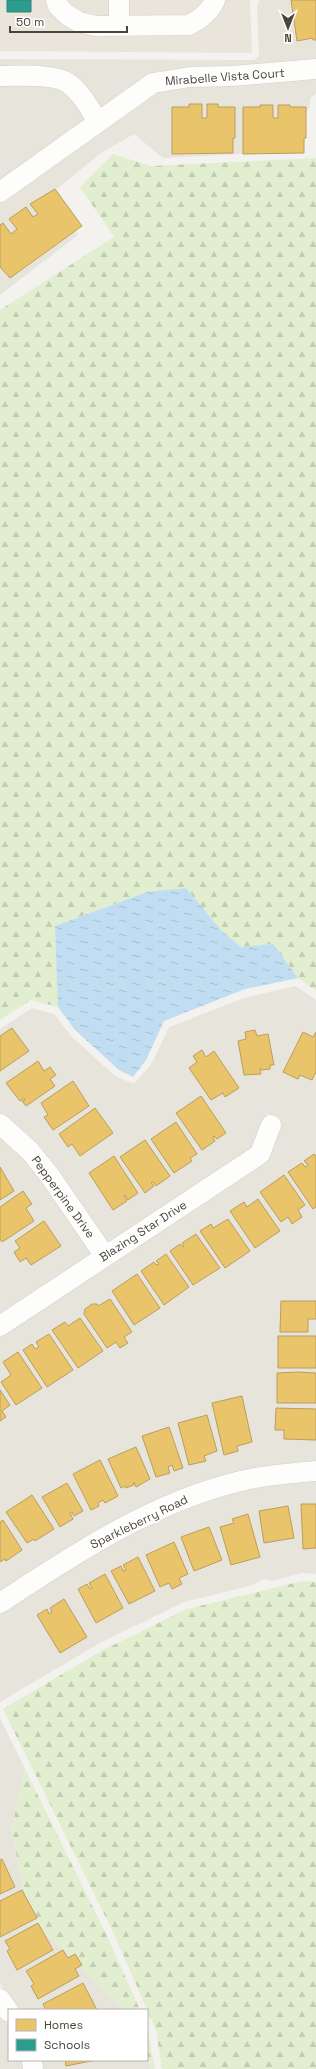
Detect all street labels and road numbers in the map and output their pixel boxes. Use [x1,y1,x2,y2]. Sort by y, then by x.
street label: Mirabelle Vista Court [165,65,285,89]
street label: Pepperpine Drive [28,1153,98,1241]
street label: Blazing Star Drive [96,1197,190,1265]
street label: Sparkleberry Road [88,1491,190,1553]

